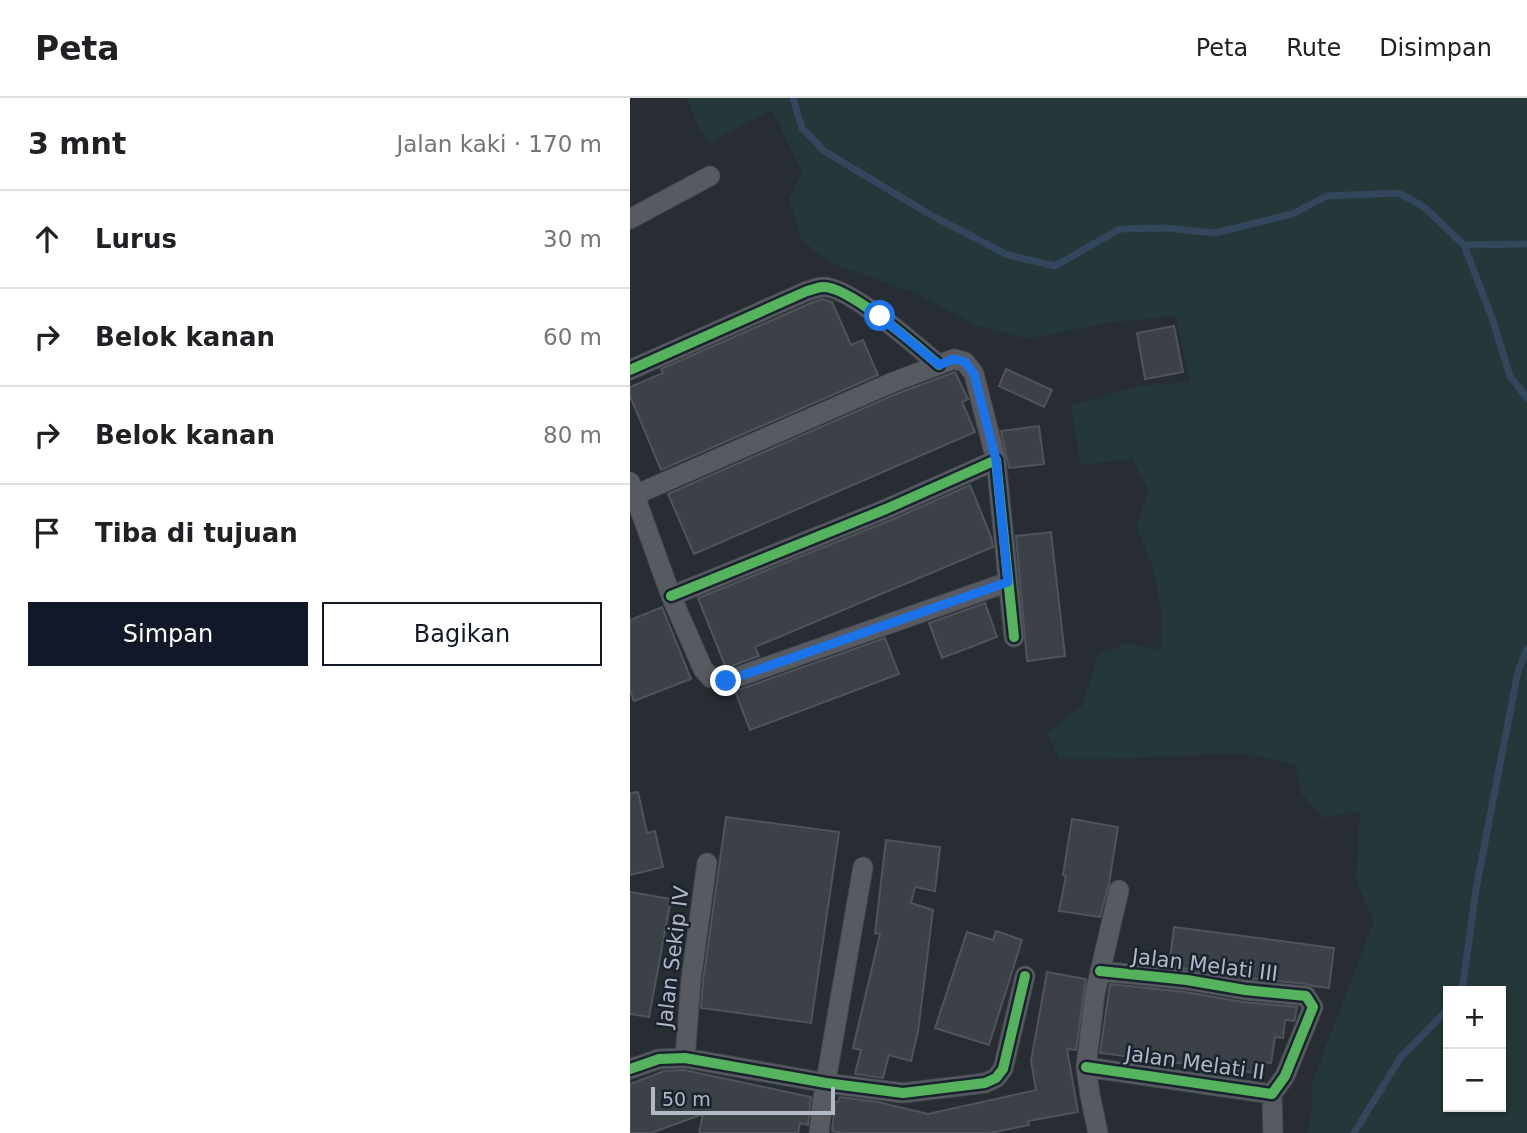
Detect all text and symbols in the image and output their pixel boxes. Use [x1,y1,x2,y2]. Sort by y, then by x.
text: Peta [35,29,120,68]
text: Peta [1196,34,1248,62]
text: Rute [1286,34,1341,62]
text: Disimpan [1379,34,1492,62]
text: 3 mnt [28,126,126,161]
text: Jalan kaki · 170 m [396,131,602,157]
icon: ahead [28,220,66,258]
text: Lurus [95,224,177,254]
text: 30 m [543,226,602,252]
route start [864,300,895,331]
icon: right [28,318,66,356]
text: Belok kanan [95,322,275,352]
text: 60 m [543,324,602,350]
icon: right [28,416,66,454]
text: Belok kanan [95,420,275,450]
text: 80 m [543,422,602,448]
icon: arrive [28,514,66,552]
text: Tiba di tujuan [95,518,298,548]
button: Simpan [28,602,308,666]
button: Bagikan [322,602,602,666]
route end [710,665,741,696]
street label: Jalan Sekip IV [652,884,694,1031]
street label: Jalan Melati III [1129,944,1279,986]
map controls [1443,986,1506,1112]
button: + [1443,986,1506,1049]
street label: Jalan Melati II [1122,1041,1266,1085]
button: − [1443,1049,1506,1112]
scale bar [651,1084,835,1116]
text: 50 m [662,1088,711,1110]

